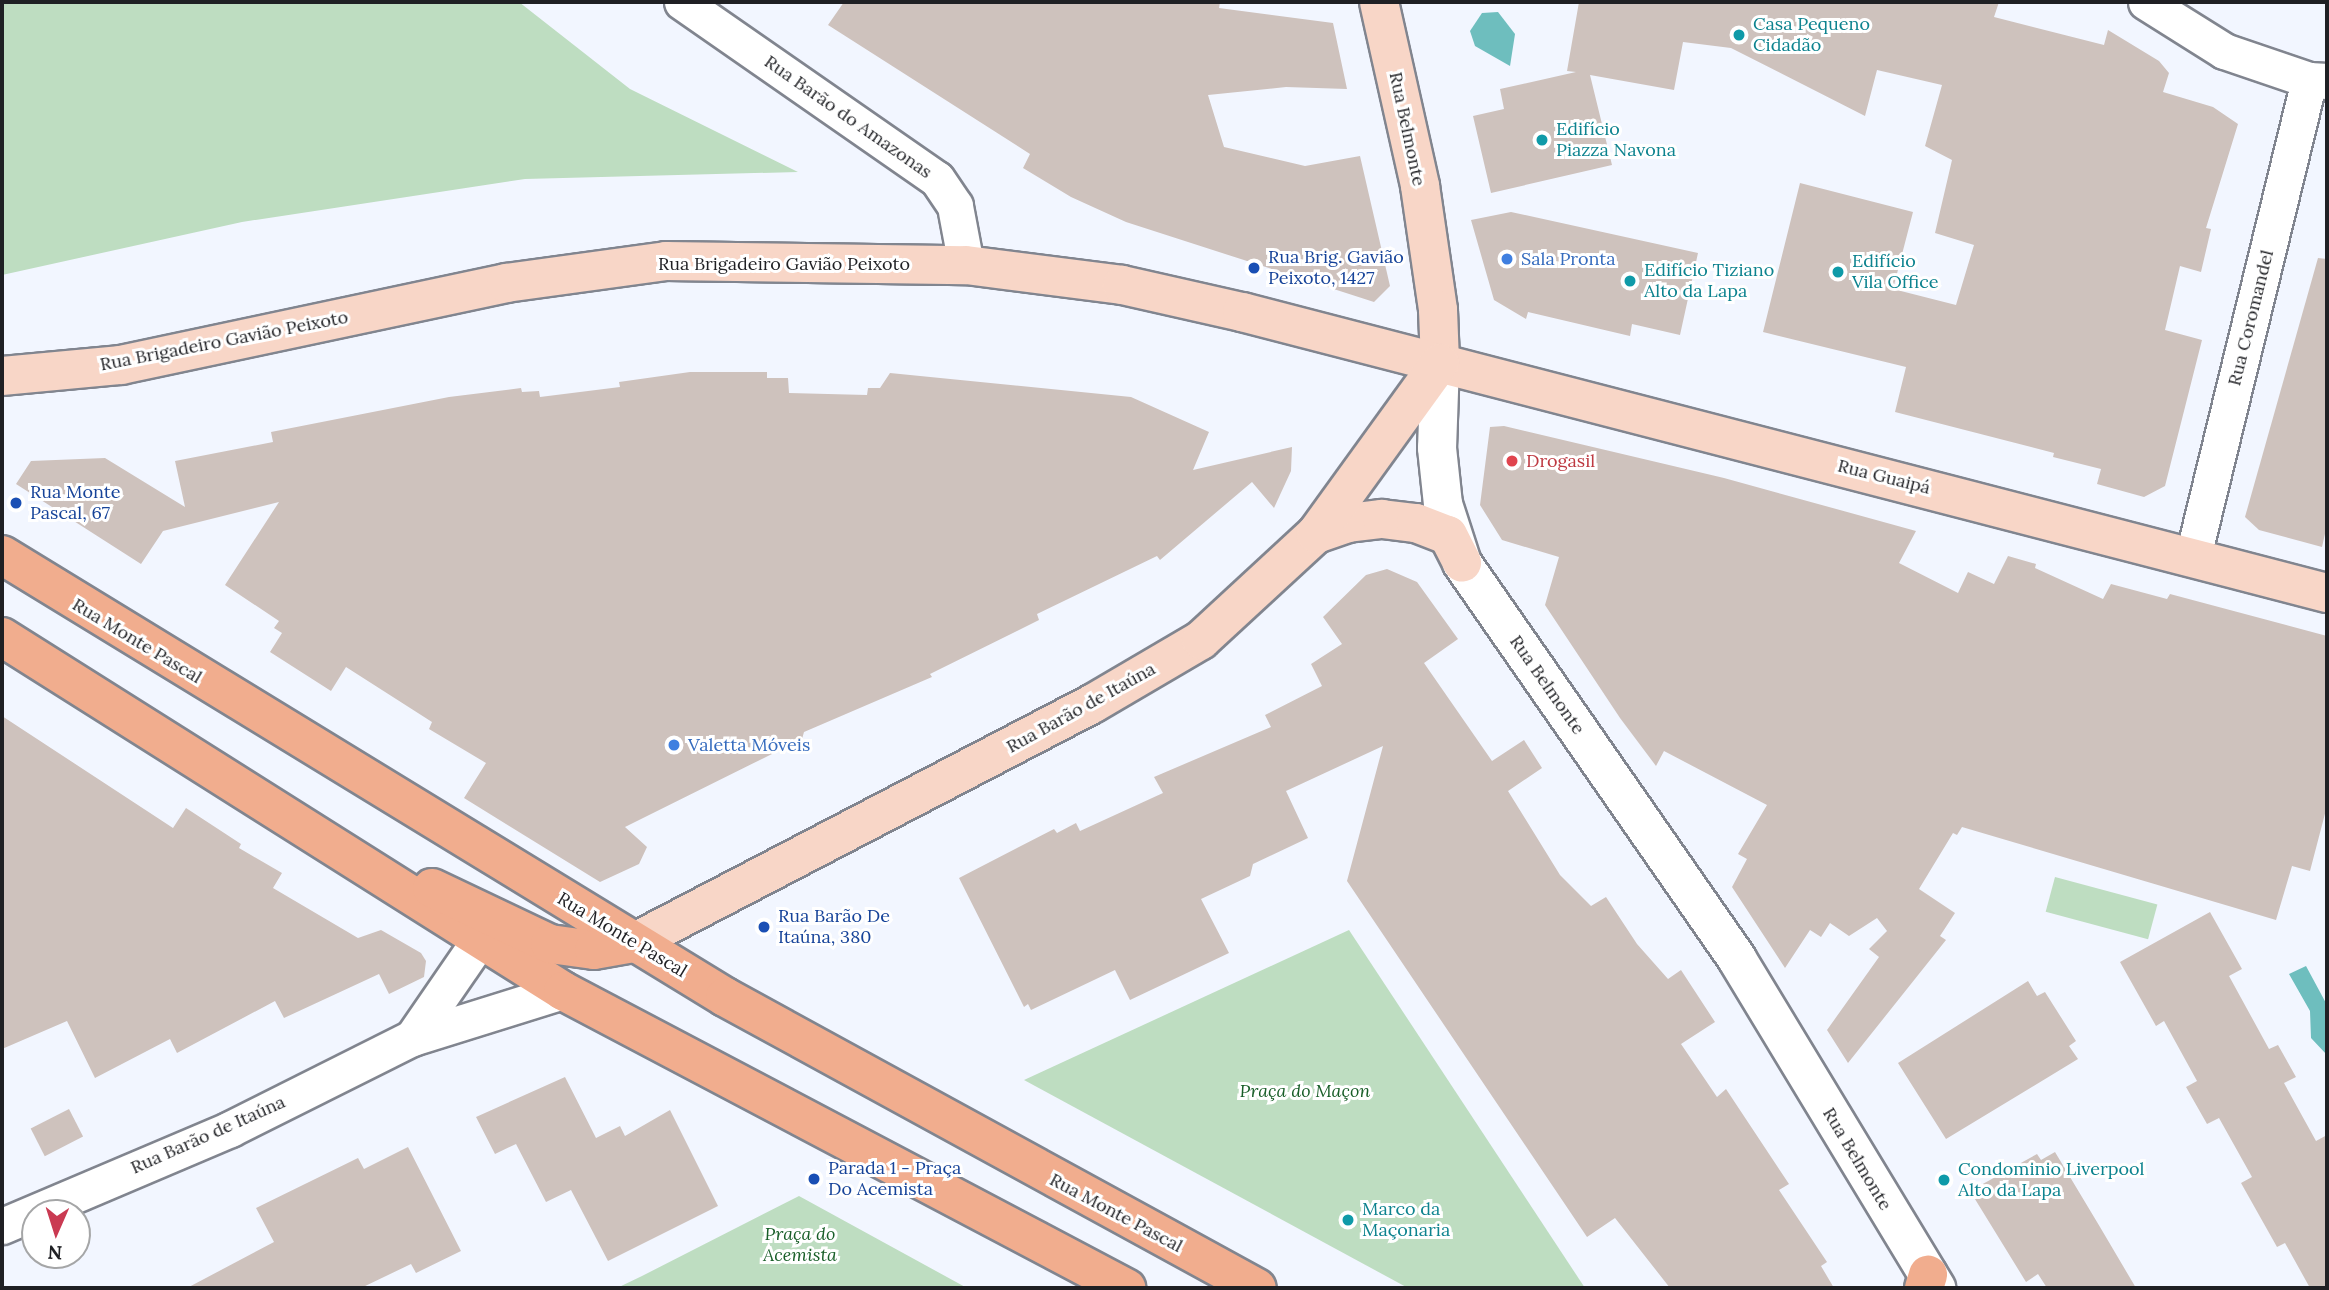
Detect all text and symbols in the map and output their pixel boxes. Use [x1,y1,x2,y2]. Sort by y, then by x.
place label: Casa Pequeno Cidadão [1753,14,1870,56]
marker: Casa Pequeno Cidadão [1731,27,1747,43]
street label: Rua Barão do Amazonas [760,51,936,183]
street label: Rua Belmonte [1384,70,1430,188]
place label: Edifício Piazza Navona [1556,119,1676,162]
marker: Edifício Piazza Navona [1534,132,1550,148]
place label: Rua Brig. Gavião Peixoto, 1427 [1268,247,1404,290]
place label: Sala Pronta [1521,248,1616,270]
street label: Rua Coromandel [2224,248,2278,388]
marker: Sala Pronta [1499,251,1515,267]
place label: Edifício Vila Office [1852,251,1938,294]
street label: Rua Brigadeiro Gavião Peixoto [658,253,910,275]
marker: Rua Brig. Gavião Peixoto, 1427 [1246,260,1262,276]
place label: Edifício Tiziano Alto da Lapa [1644,260,1774,302]
marker: Edifício Vila Office [1830,264,1846,280]
marker: Edifício Tiziano Alto da Lapa [1622,273,1638,289]
street label: Rua Brigadeiro Gavião Peixoto [98,306,350,376]
place label: Drogasil [1526,450,1595,472]
marker: Drogasil [1504,453,1520,469]
street label: Rua Guaipá [1835,455,1933,499]
place label: Rua Monte Pascal, 67 [30,482,120,524]
marker: Rua Monte Pascal, 67 [8,495,24,511]
street label: Rua Monte Pascal [68,594,206,688]
street label: Rua Belmonte [1505,631,1589,739]
street label: Rua Barão de Itaúna [1003,658,1159,758]
place label: Valetta Móveis [688,734,810,756]
marker: Valetta Móveis [666,737,682,753]
street label: Rua Monte Pascal [553,888,691,982]
place label: Rua Barão De Itaúna, 380 [778,906,890,948]
marker: Rua Barão De Itaúna, 380 [756,919,772,935]
park label: Praça do Maçon [1240,1080,1370,1102]
street label: Rua Barão de Itaúna [127,1091,289,1179]
street label: Rua Belmonte [1818,1104,1896,1214]
place label: Parada 1 - Praça Do Acemista [828,1158,961,1200]
place label: Condominio Liverpool Alto da Lapa [1958,1159,2144,1202]
street label: Rua Monte Pascal [1046,1169,1186,1257]
marker: Parada 1 - Praça Do Acemista [806,1171,822,1187]
marker: Condominio Liverpool Alto da Lapa [1936,1172,1952,1188]
north arrow [21,1199,91,1269]
place label: Marco da Maçonaria [1362,1199,1450,1242]
marker: Marco da Maçonaria [1340,1212,1356,1228]
park label: Praça do Acemista [763,1224,837,1266]
text: N [47,1241,63,1265]

